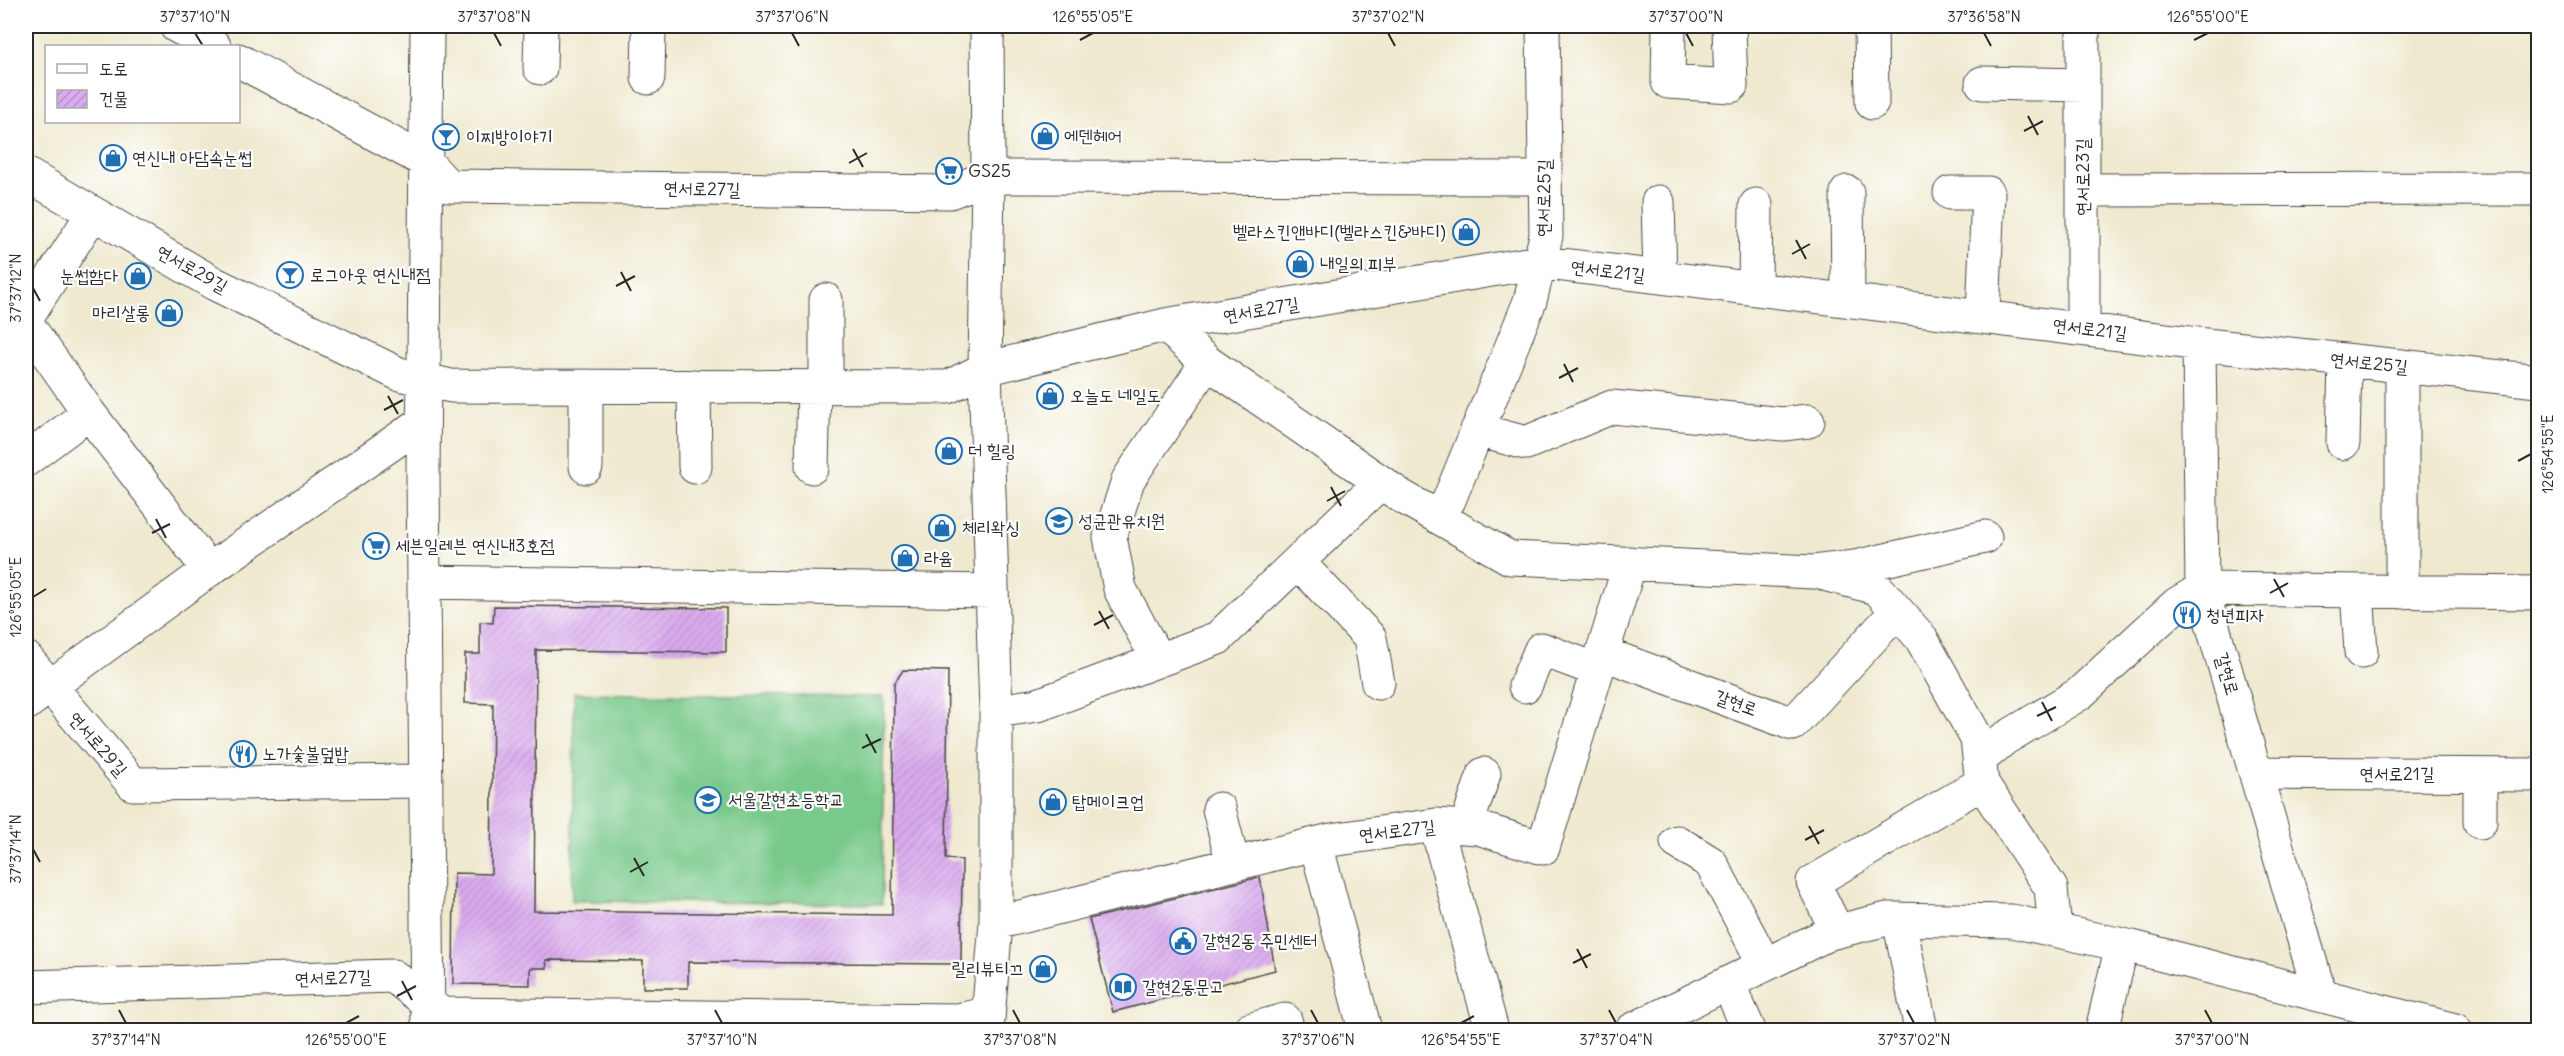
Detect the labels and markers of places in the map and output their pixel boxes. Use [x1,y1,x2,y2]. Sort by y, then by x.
shop icon: 에덴헤어 [1030,121,1060,151]
bar icon: 이찌방이야기 [431,122,461,152]
place label: 에덴헤어 [1064,124,1122,147]
place label: 이찌방이야기 [466,125,553,148]
shop icon: 연신내 아담속눈썹 [98,143,128,173]
place label: 연신내 아담속눈썹 [132,146,252,169]
supermarket icon: GS25 [934,156,964,186]
place label: GS25 [968,159,1011,182]
shop icon: 벨라스킨앤바디(벨라스킨&바디) [1451,217,1481,247]
place label: 벨라스킨앤바디(벨라스킨&바디) [1233,220,1446,243]
shop icon: 내일의 피부 [1285,249,1315,279]
place label: 내일의 피부 [1320,252,1397,275]
bar icon: 로그아웃 연신내점 [275,260,305,290]
shop icon: 눈썹함다 [123,261,153,291]
place label: 로그아웃 연신내점 [310,263,431,286]
place label: 눈썹함다 [60,264,119,287]
shop icon: 마리살롱 [154,298,184,328]
place label: 마리살롱 [92,301,150,324]
shop icon: 오늘도 네일도 [1035,381,1065,411]
place label: 오늘도 네일도 [1070,384,1161,407]
shop icon: 더 힐링 [934,436,964,466]
place label: 더 힐링 [968,439,1016,462]
school or university icon: 성균관유치원 [1044,506,1074,536]
place label: 성균관유치원 [1078,509,1165,532]
shop icon: 체리왁싱 [927,513,957,543]
place label: 체리왁싱 [962,516,1020,539]
supermarket icon: 세븐일레븐 연신내3호점 [361,531,391,561]
place label: 세븐일레븐 연신내3호점 [395,534,555,557]
shop icon: 라윰 [890,543,920,573]
place label: 라윰 [924,546,953,569]
restaurant icon: 청년피자 [2172,600,2202,630]
place label: 청년피자 [2206,603,2264,626]
restaurant icon: 노가숯불덮밥 [228,739,258,769]
place label: 노가숯불덮밥 [262,742,349,765]
school or university icon: 서울갈현초등학교 [693,785,723,815]
shop icon: 탑메이크업 [1038,787,1068,817]
place label: 서울갈현초등학교 [728,788,844,811]
place label: 탑메이크업 [1072,790,1144,813]
public building icon: 갈현2동 주민센터 [1168,926,1198,956]
place label: 갈현2동 주민센터 [1202,929,1318,952]
shop icon: 릴리뷰티끄 [1028,954,1058,984]
place label: 릴리뷰티끄 [952,957,1024,980]
library icon: 갈현2동문고 [1108,972,1138,1002]
place label: 갈현2동문고 [1142,975,1224,998]

